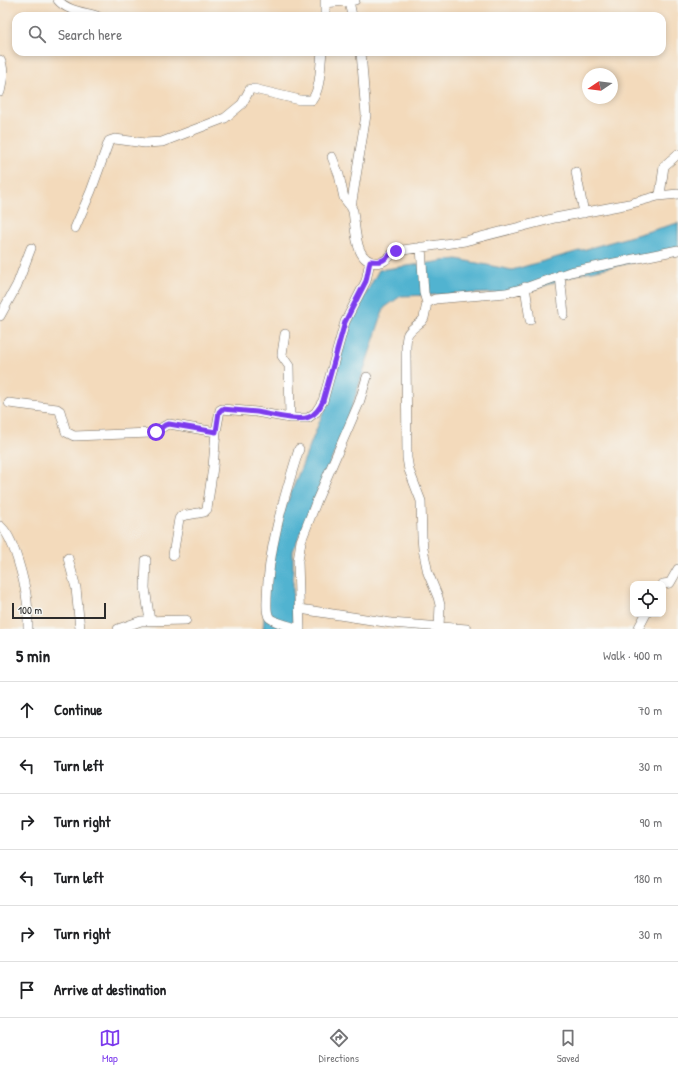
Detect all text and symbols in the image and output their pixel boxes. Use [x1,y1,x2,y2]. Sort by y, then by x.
search box [12,12,666,56]
icon: search [26,23,48,45]
text: Search here [58,24,122,45]
north arrow [582,68,618,104]
route end [387,242,405,260]
route start [147,423,165,441]
map controls [630,581,666,617]
button: locate [630,581,666,617]
scale bar [12,601,106,620]
text: 100 m [18,603,42,617]
text: 5 min [16,644,50,667]
text: Walk · 400 m [603,646,662,664]
icon: ahead [16,699,38,721]
text: Continue [54,699,102,720]
text: 70 m [638,701,662,719]
icon: left [16,755,38,777]
text: Turn left [54,755,104,776]
text: 30 m [639,757,662,775]
icon: right [16,811,38,833]
text: Turn right [54,811,110,832]
text: 90 m [640,813,662,831]
icon: left [16,867,38,889]
text: Turn left [54,867,104,888]
text: 180 m [634,869,662,887]
icon: right [16,923,38,945]
text: Turn right [54,923,110,944]
text: 30 m [639,925,662,943]
icon: arrive [16,979,38,1001]
text: Arrive at destination [54,979,166,1000]
tab: Map [99,1027,121,1065]
tab: Directions [319,1027,359,1065]
tab: Saved [557,1027,579,1065]

